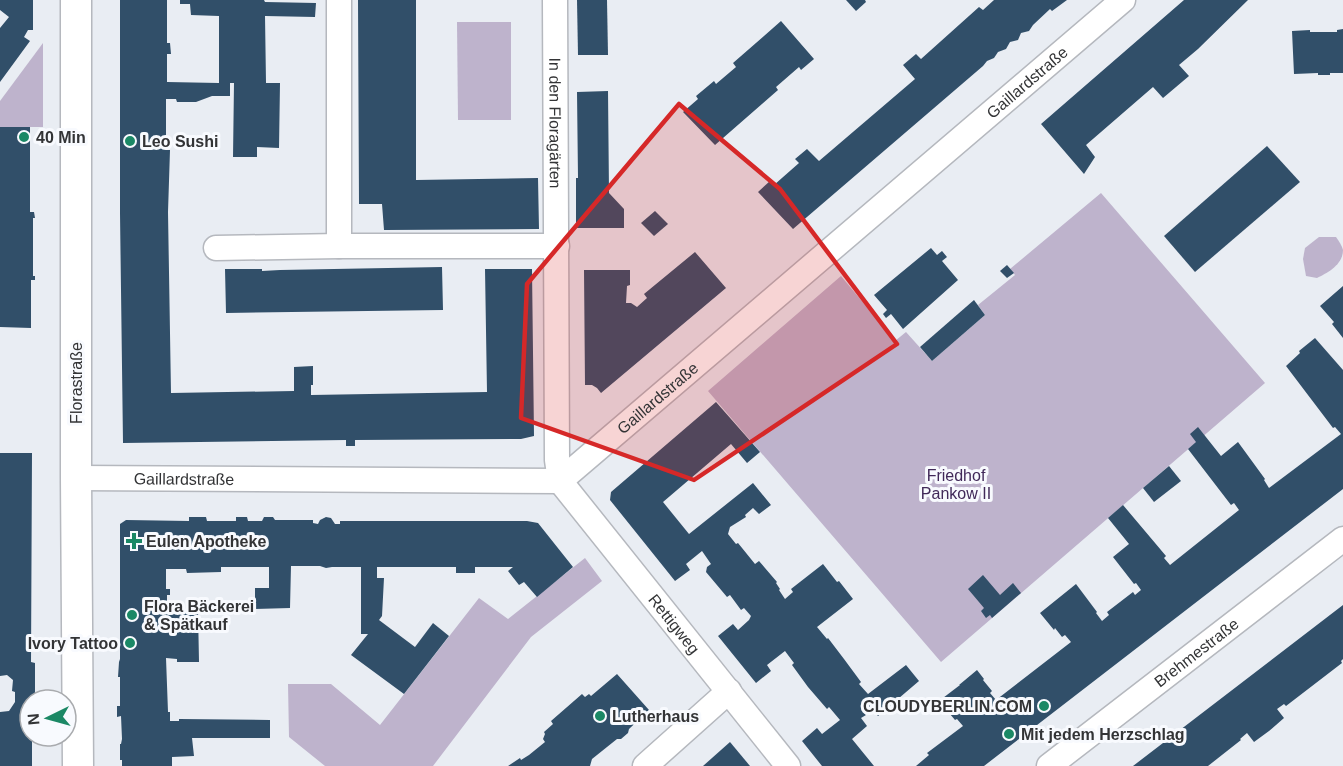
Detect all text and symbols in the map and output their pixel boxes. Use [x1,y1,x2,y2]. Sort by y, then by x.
street label: Gaillardstraße [983,43,1071,121]
street label: In den Floragärten [547,58,564,188]
place label: 40 Min [36,129,86,146]
marker: 40 Min [17,130,31,144]
place label: Leo Sushi [142,133,218,150]
marker: Leo Sushi [123,134,137,148]
street label: Florastraße [68,342,85,424]
street label: Gaillardstraße [614,359,701,437]
park label: Friedhof Pankow II [921,467,991,502]
street label: Gaillardstraße [134,470,234,487]
place label: Eulen Apotheke [146,533,266,550]
marker: Eulen Apotheke [127,534,141,548]
street label: Rettigweg [645,591,703,657]
place label: Flora Bäckerei & Spätkauf [144,598,254,633]
marker: Flora Bäckerei & Spätkauf [125,608,139,622]
street label: Brehmestraße [1151,615,1242,690]
place label: Ivory Tattoo [28,635,118,652]
marker: Ivory Tattoo [123,636,137,650]
north arrow [18,688,78,748]
place label: CLOUDYBERLIN.COM [863,698,1032,715]
marker: CLOUDYBERLIN.COM [1037,699,1051,713]
place label: Lutherhaus [612,708,699,725]
marker: Lutherhaus [593,709,607,723]
text: N [25,713,43,726]
place label: Mit jedem Herzschlag [1021,726,1185,743]
marker: Mit jedem Herzschlag [1002,727,1016,741]

